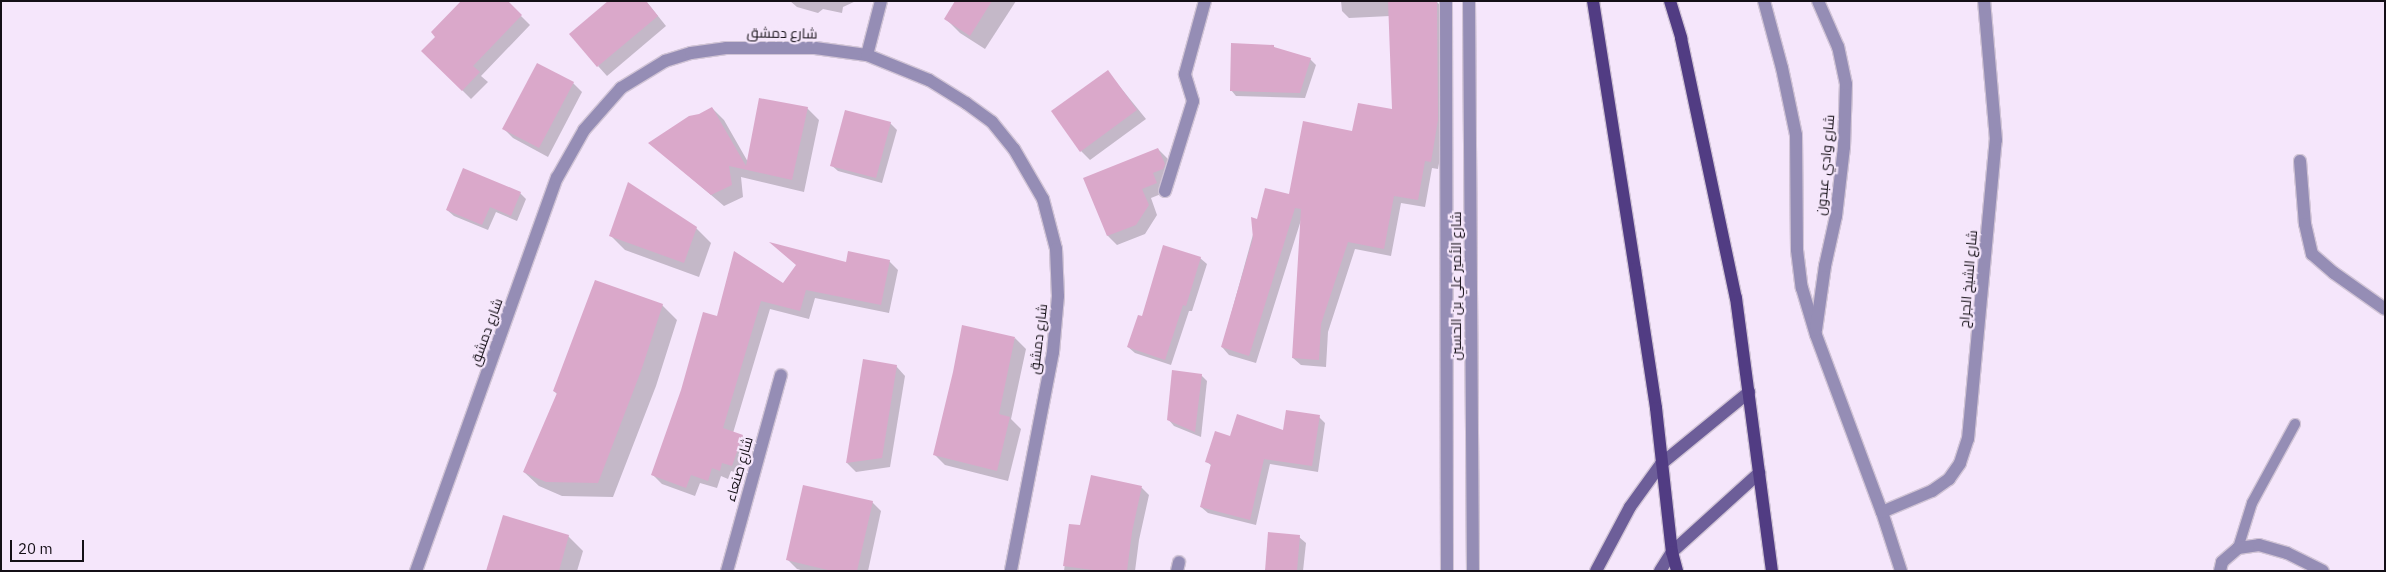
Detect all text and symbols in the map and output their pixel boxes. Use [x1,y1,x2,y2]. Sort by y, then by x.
street label: شارع دمشق [746,24,818,42]
street label: شارع وادي عبدون [1812,114,1838,216]
street label: شارع الأمير علي بن الحسين [1448,212,1464,360]
street label: شارع الشيخ الجراح [1955,229,1981,329]
street label: شارع دمشق [466,296,506,368]
street label: شارع دمشق [1025,303,1051,375]
street label: شارع صنعاء [722,435,756,503]
scale bar [12,530,86,562]
text: 20 m [18,539,53,558]

